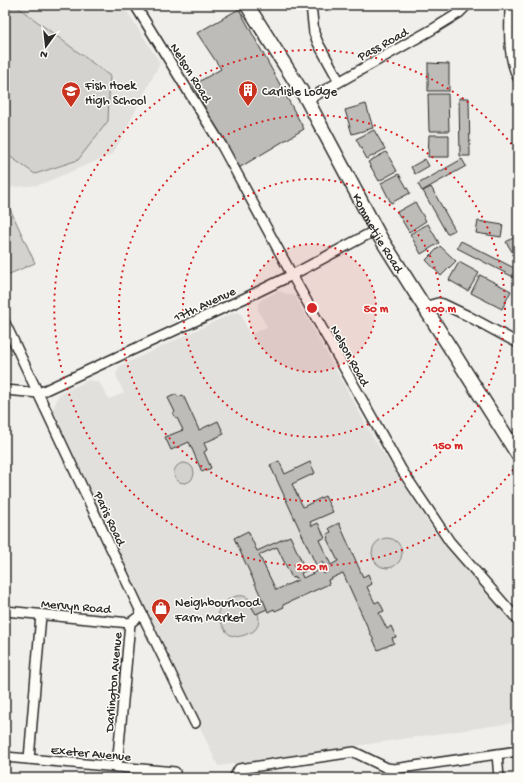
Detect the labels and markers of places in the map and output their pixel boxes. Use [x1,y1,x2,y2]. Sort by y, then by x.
place label: Fish Hoek High School [84,79,147,109]
building icon: Carlisle Lodge [237,79,259,107]
school or university icon: Fish Hoek High School [60,80,82,108]
place label: Carlisle Lodge [262,85,338,100]
centre of rings [305,301,319,315]
place label: Neighbourhood Farm Market [174,596,261,626]
shop icon: Neighbourhood Farm Market [150,597,172,625]

